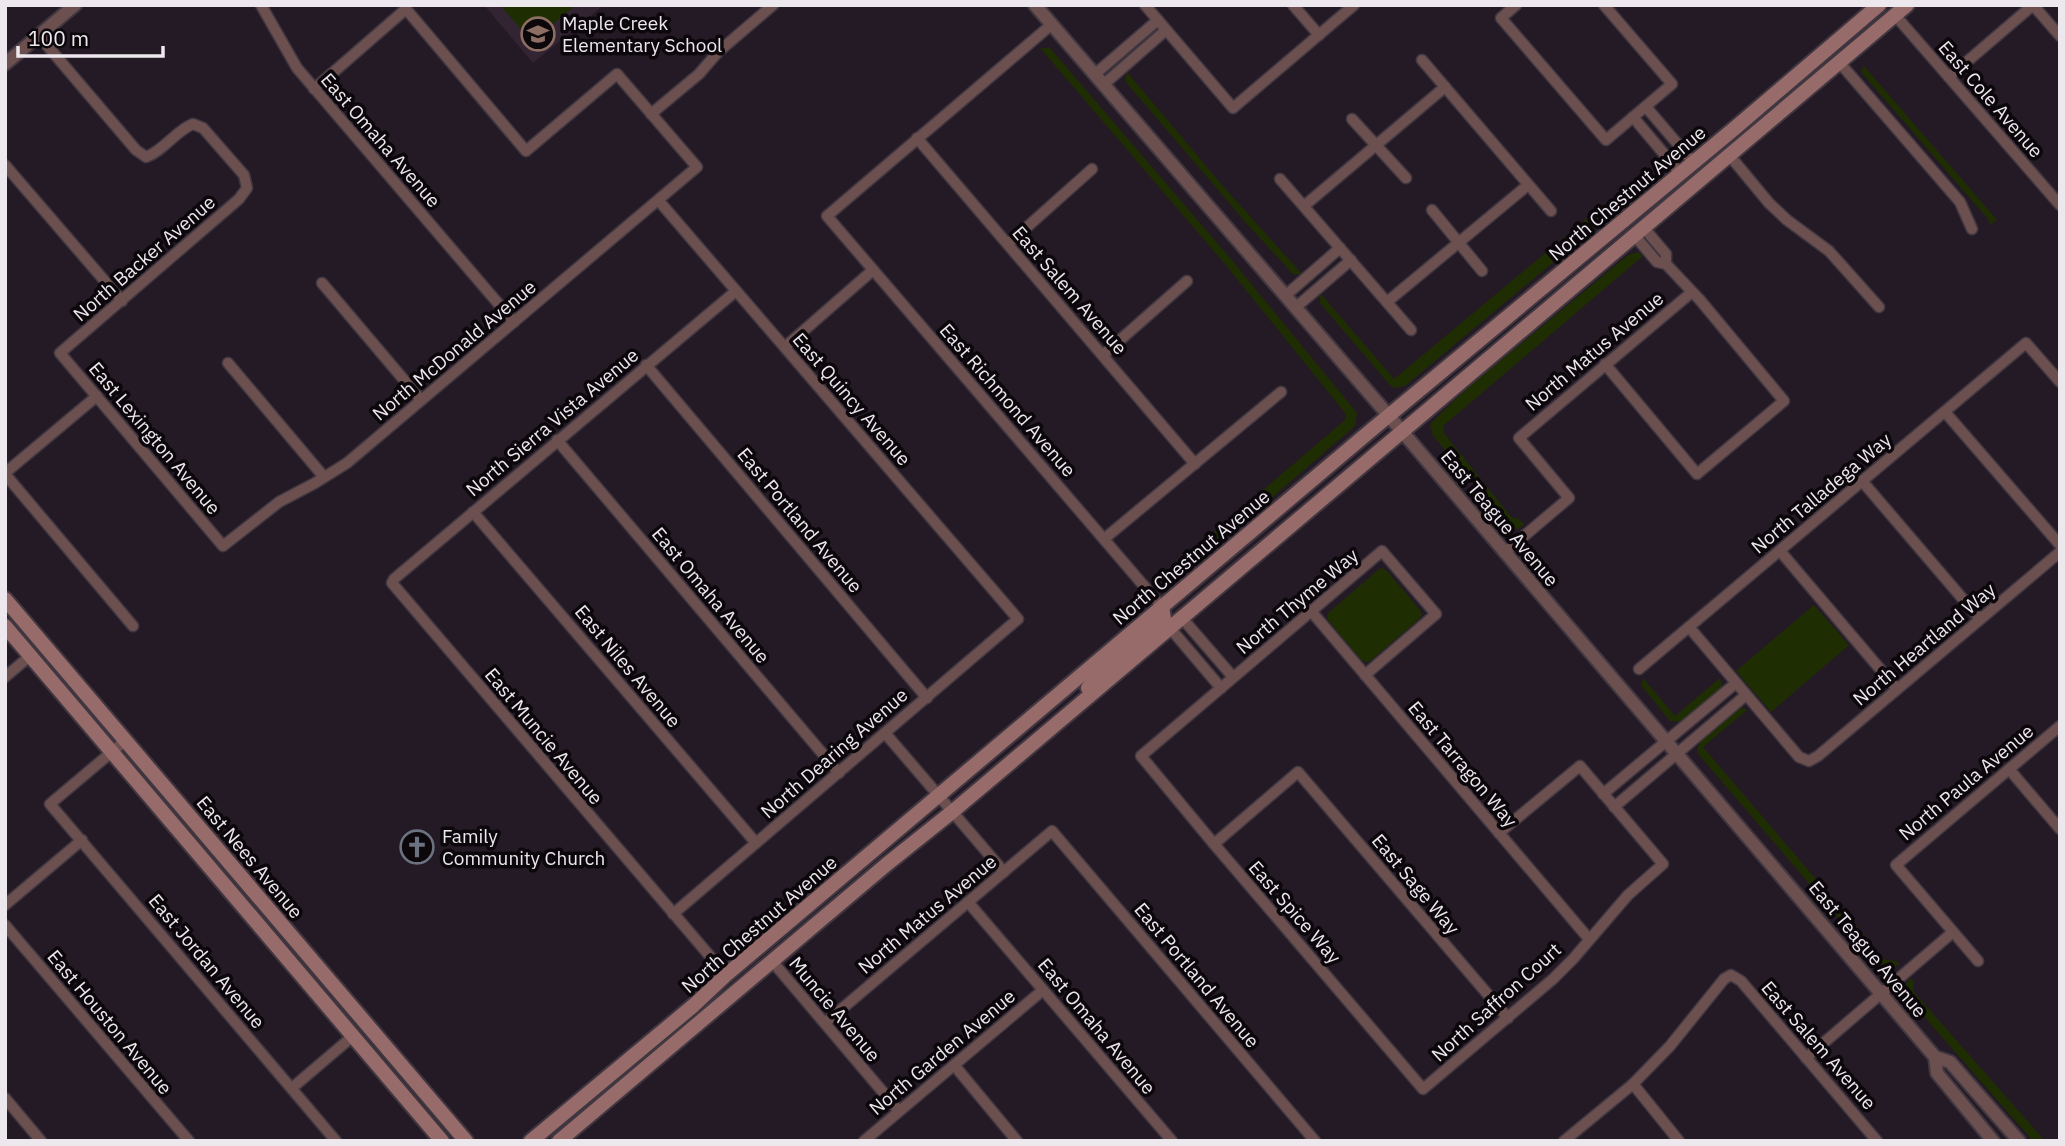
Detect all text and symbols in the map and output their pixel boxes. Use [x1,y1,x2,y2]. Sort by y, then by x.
place label: Maple Creek Elementary School [562,11,722,57]
scale bar [18,14,163,58]
school or university icon: Maple Creek Elementary School [519,15,557,53]
text: 100 m [28,24,89,52]
street label: East Cole Avenue [1934,35,2048,163]
street label: East Omaha Avenue [316,68,446,212]
street label: North Chestnut Avenue [1543,120,1711,266]
street label: North Backer Avenue [68,190,220,326]
street label: East Salem Avenue [1008,221,1132,359]
street label: North McDonald Avenue [367,274,541,426]
street label: North Matus Avenue [1520,286,1668,416]
street label: East Richmond Avenue [935,318,1081,482]
street label: East Quincy Avenue [788,328,916,470]
street label: North Sierra Vista Avenue [461,343,643,501]
street label: East Lexington Avenue [84,357,226,519]
street label: North Talladega Way [1746,427,1896,559]
street label: East Portland Avenue [732,443,868,597]
street label: East Teague Avenue [1436,445,1564,591]
street label: North Chestnut Avenue [1107,484,1275,630]
street label: East Omaha Avenue [647,522,775,668]
street label: North Thyme Way [1231,543,1363,659]
street label: North Heartland Way [1848,577,2001,711]
street label: East Niles Avenue [570,600,686,732]
street label: East Muncie Avenue [480,663,608,809]
street label: North Dearing Avenue [756,683,912,823]
street label: East Tarragon Way [1403,696,1523,832]
street label: North Paula Avenue [1894,719,2038,845]
street label: East Nees Avenue [192,791,308,923]
place label: Family Community Church [442,824,605,870]
church icon: Family Community Church [398,828,436,866]
street label: East Sage Way [1367,829,1465,940]
street label: North Matus Avenue [853,849,1001,979]
street label: North Chestnut Avenue [676,850,842,998]
street label: East Spice Way [1244,855,1347,969]
street label: East Teague Avenue [1804,876,1932,1022]
street label: East Jordan Avenue [144,889,270,1033]
street label: East Portland Avenue [1129,898,1265,1052]
street label: North Saffron Court [1426,937,1566,1067]
street label: East Houston Avenue [42,945,178,1099]
street label: Muncie Avenue [784,952,886,1066]
street label: East Omaha Avenue [1033,953,1161,1099]
street label: East Salem Avenue [1757,976,1881,1114]
street label: North Garden Avenue [864,984,1020,1120]

